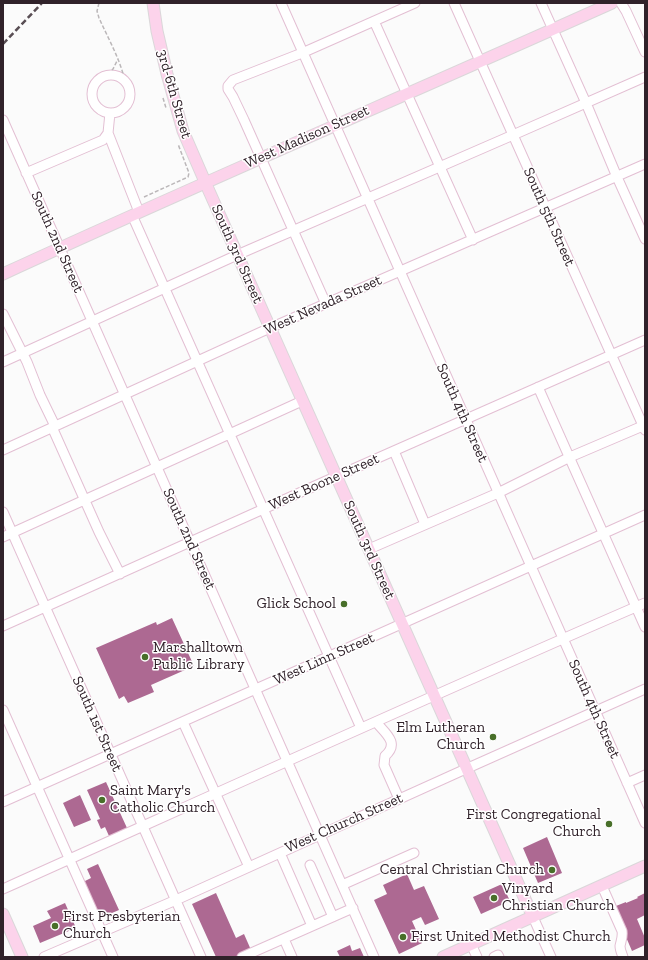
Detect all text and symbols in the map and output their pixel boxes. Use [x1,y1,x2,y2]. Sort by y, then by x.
street label: 3rd-6th Street [153,47,195,141]
street label: West Madison Street [242,101,372,173]
street label: South 5th Street [519,165,579,269]
street label: South 2nd Street [27,189,87,295]
street label: South 3rd Street [207,202,267,306]
street label: West Nevada Street [261,271,385,339]
street label: South 4th Street [432,361,492,465]
street label: West Boone Street [266,450,382,514]
street label: South 2nd Street [159,486,219,592]
street label: South 3rd Street [339,498,399,602]
place label: Glick School [257,595,336,613]
marker: Glick School [339,599,349,609]
street label: West Linn Street [271,629,377,689]
place label: Marshalltown Public Library [153,639,244,674]
marker: Marshalltown Public Library [140,652,150,662]
street label: South 4th Street [564,657,624,761]
street label: South 1st Street [68,674,126,774]
place label: Elm Lutheran Church [396,719,485,754]
marker: Elm Lutheran Church [488,732,498,742]
place label: Saint Mary's Catholic Church [110,782,215,817]
street label: West Church Street [282,789,406,857]
marker: Saint Mary's Catholic Church [97,795,107,805]
place label: First Congregational Church [466,806,601,841]
marker: First Congregational Church [604,819,614,829]
place label: Central Christian Church [380,861,544,879]
marker: Central Christian Church [547,865,557,875]
place label: Vinyard Christian Church [502,880,614,915]
marker: Vinyard Christian Church [489,893,499,903]
place label: First Presbyterian Church [63,908,180,943]
marker: First Presbyterian Church [50,921,60,931]
place label: First United Methodist Church [411,928,611,946]
marker: First United Methodist Church [398,932,408,942]

